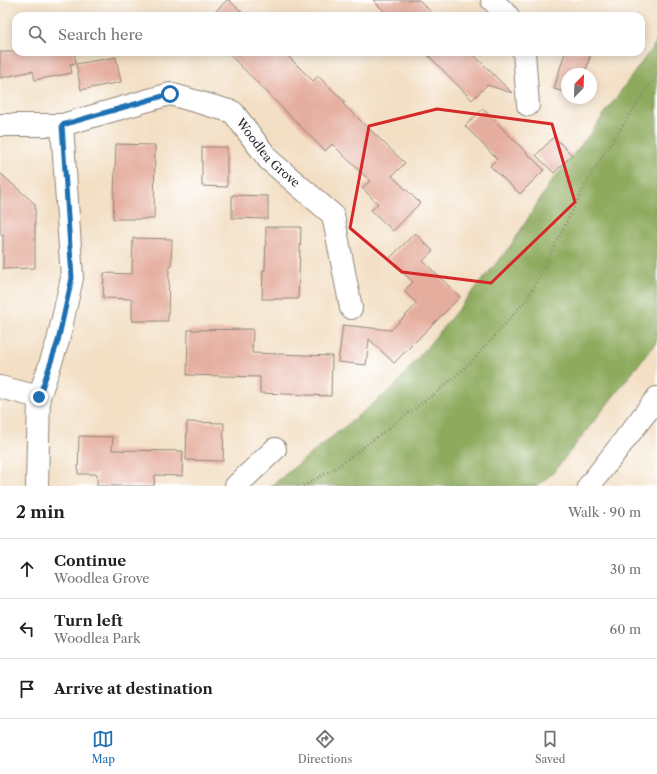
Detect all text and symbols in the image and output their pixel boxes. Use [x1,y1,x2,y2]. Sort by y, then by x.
search box [12,12,645,56]
icon: search [26,23,48,45]
text: Search here [58,25,143,44]
north arrow [561,68,597,104]
route start [161,85,179,103]
street label: Woodlea Grove [233,114,303,190]
route end [30,388,48,406]
text: 2 min [16,502,65,522]
text: Walk · 90 m [568,504,641,520]
text: Continue [54,551,126,570]
icon: ahead [16,558,38,580]
text: 30 m [610,561,641,577]
text: Woodlea Grove [54,570,150,586]
text: Turn left [54,611,123,630]
icon: left [16,618,38,640]
text: 60 m [610,621,641,637]
text: Woodlea Park [54,630,141,646]
icon: arrive [16,678,38,700]
text: Arrive at destination [54,679,213,698]
tab: Map [91,728,115,766]
tab: Directions [298,728,352,766]
tab: Saved [535,728,566,766]

